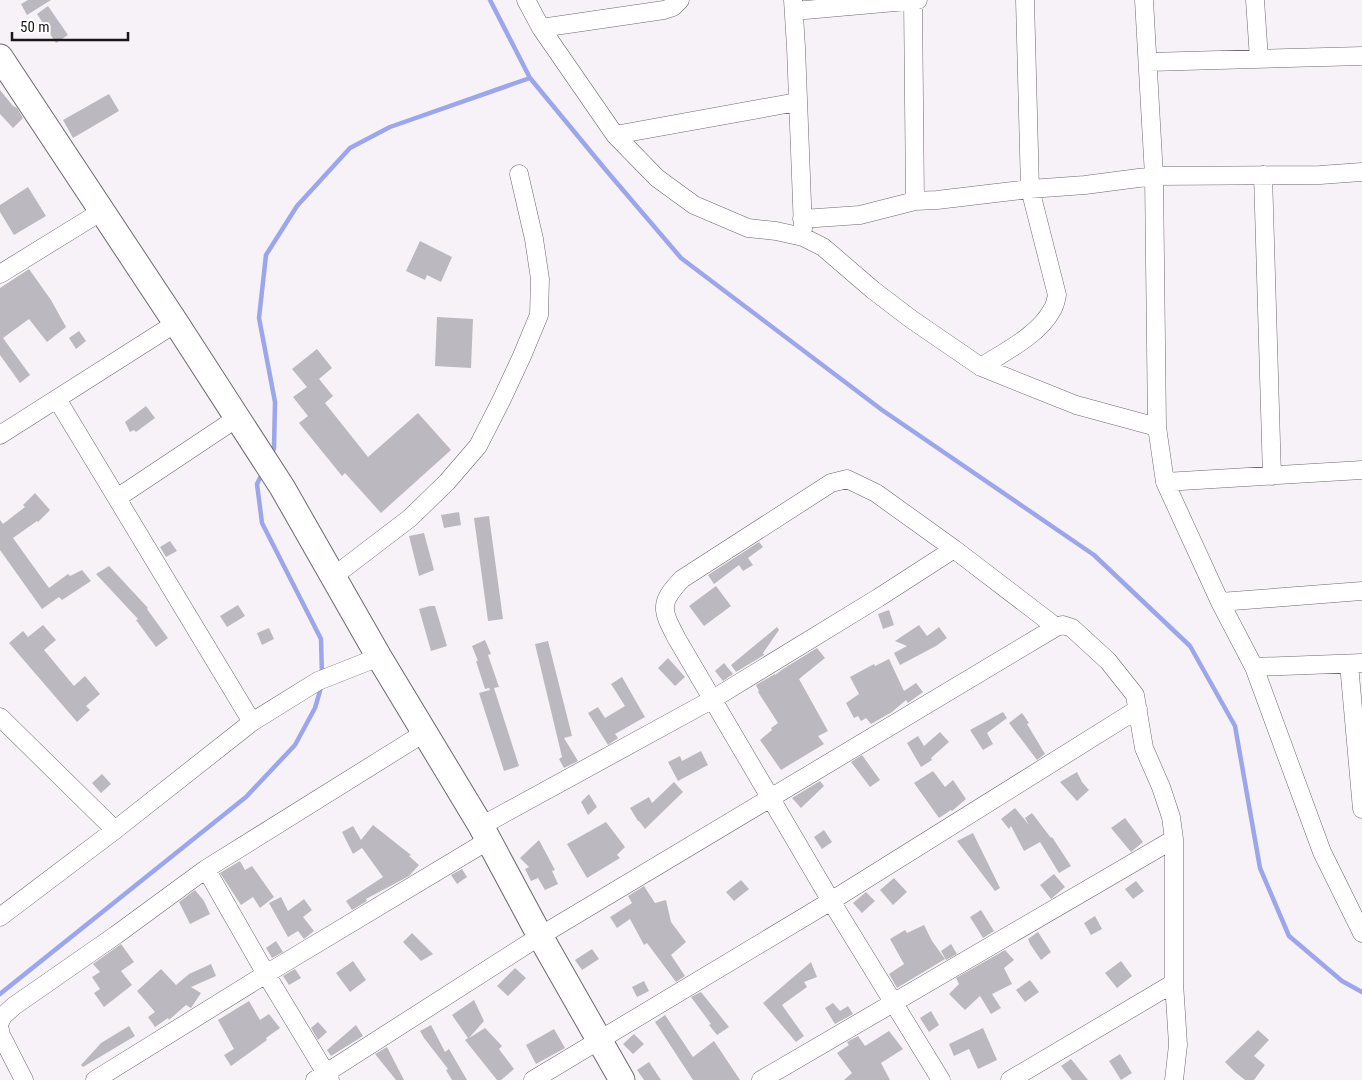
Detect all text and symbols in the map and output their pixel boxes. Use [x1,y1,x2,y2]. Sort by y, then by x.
scale bar [12,10,129,42]
text: 50 m [20,18,50,36]

